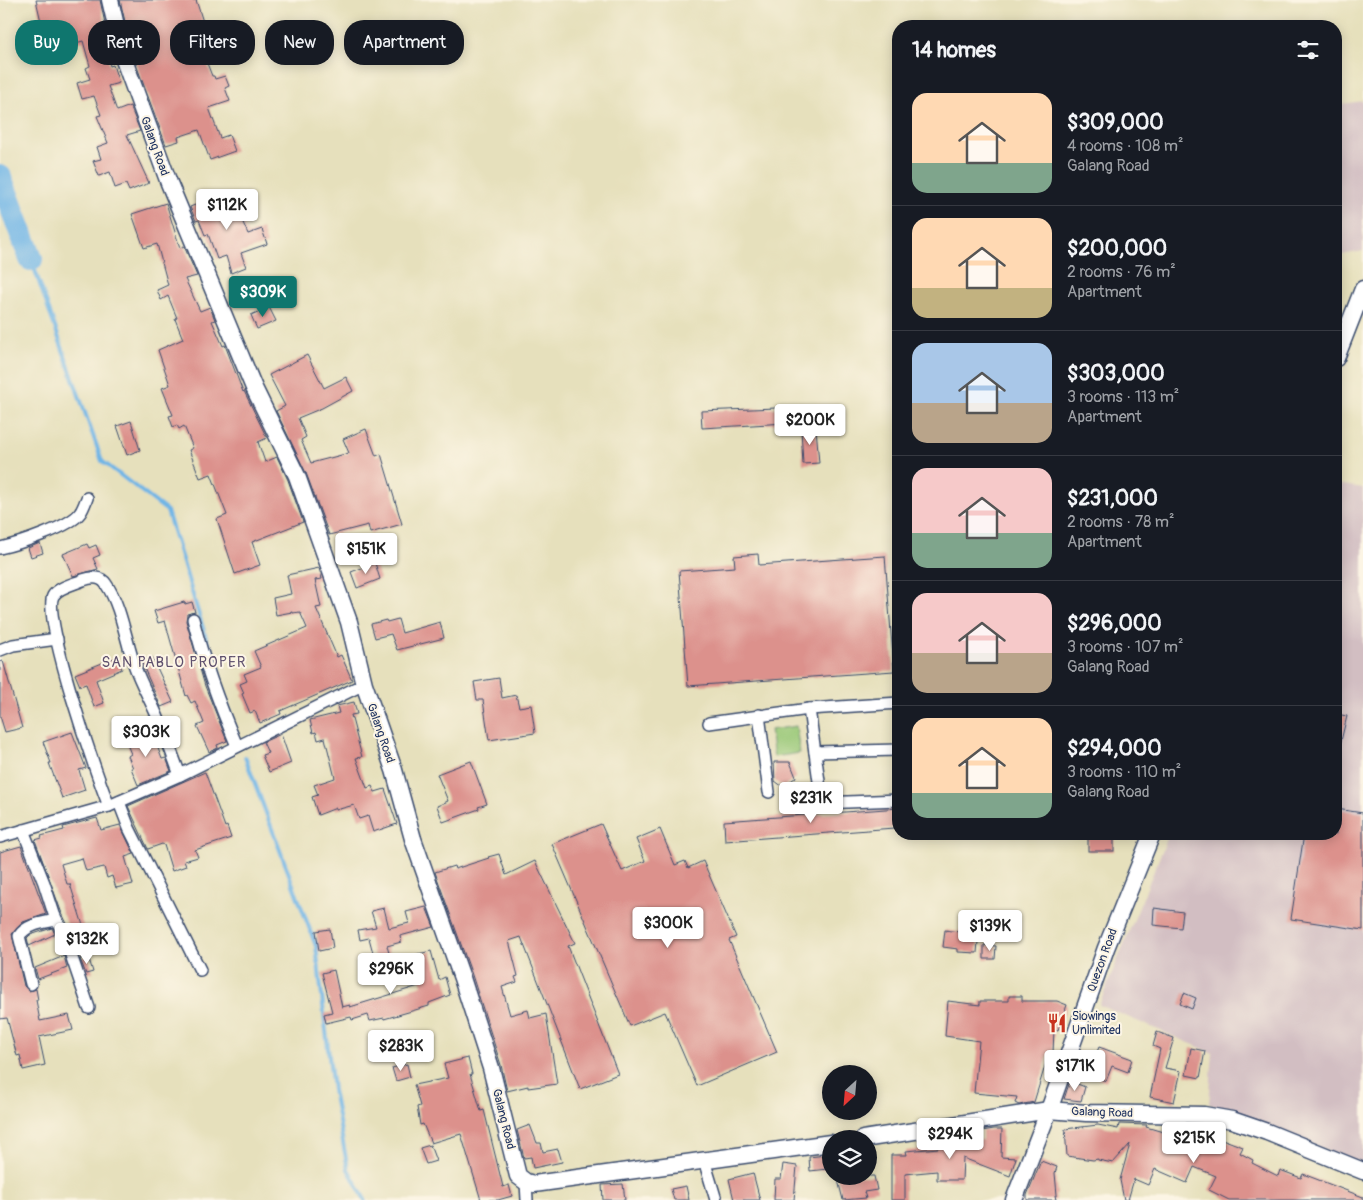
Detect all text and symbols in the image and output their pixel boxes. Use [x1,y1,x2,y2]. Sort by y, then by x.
chip: Buy [15,20,78,65]
chip: Rent [88,20,160,65]
chip: Filters [170,20,255,65]
chip: New [265,20,334,65]
chip: Apartment [344,20,464,65]
icon: filters [1294,36,1322,64]
text: 14 homes [912,37,996,64]
text: $309,000 [1067,109,1164,136]
icon: home [952,113,1012,173]
street label: Galang Road [137,115,172,178]
text: 4 rooms · 108 m² [1067,136,1184,156]
text: Galang Road [1067,156,1150,176]
pin: $112K [192,188,262,231]
text: $112K [207,195,247,215]
text: $200,000 [1067,235,1167,262]
icon: home [952,238,1012,298]
text: 2 rooms · 76 m² [1067,262,1176,282]
pin: $309K [228,276,298,318]
text: $309K [240,282,286,302]
text: Apartment [1067,282,1142,302]
text: $303,000 [1067,360,1165,387]
icon: home [952,363,1012,423]
text: 3 rooms · 113 m² [1067,387,1179,407]
pin: $200K [775,404,845,446]
text: Apartment [1067,407,1142,427]
text: $200K [785,410,835,430]
text: $231,000 [1067,485,1158,512]
icon: home [952,488,1012,548]
text: 2 rooms · 78 m² [1067,512,1174,532]
pin: $151K [331,532,401,575]
text: Apartment [1067,532,1142,552]
text: $151K [346,539,386,559]
text: $296,000 [1067,610,1162,637]
icon: home [952,613,1012,673]
text: 3 rooms · 107 m² [1067,637,1184,657]
district label: SAN PABLO PROPER [102,653,246,672]
text: Galang Road [1067,657,1150,677]
street label: Galang Road [363,701,398,765]
pin: $303K [111,716,181,758]
text: $303K [122,722,170,742]
text: $294,000 [1067,735,1161,762]
icon: home [952,738,1012,798]
text: 3 rooms · 110 m² [1067,762,1181,782]
pin: $231K [776,782,846,824]
text: Galang Road [1067,782,1150,802]
text: $231K [790,788,832,808]
pin: $300K [633,906,703,949]
pin: $139K [955,910,1025,952]
text: $300K [643,913,693,933]
text: $139K [969,916,1011,936]
pin: $132K [52,922,122,965]
street label: Quezon Road [1084,926,1121,994]
text: $132K [66,929,108,949]
pin: $296K [356,952,426,995]
text: $296K [369,959,413,979]
place label: Siowings Unlimited [1072,1009,1121,1038]
restaurant icon: Siowings Unlimited [1046,1012,1068,1034]
pin: $283K [366,1030,436,1072]
text: $283K [379,1036,423,1056]
pin: $171K [1040,1050,1110,1092]
text: $171K [1055,1056,1095,1076]
north arrow [822,1065,878,1120]
map controls [822,1065,877,1185]
street label: Galang Road [489,1087,518,1151]
street label: Galang Road [1071,1104,1133,1121]
pin: $294K [915,1118,985,1160]
pin: $215K [1159,1122,1229,1164]
text: $294K [928,1124,972,1144]
text: $215K [1173,1128,1215,1148]
button: layers [822,1130,877,1185]

